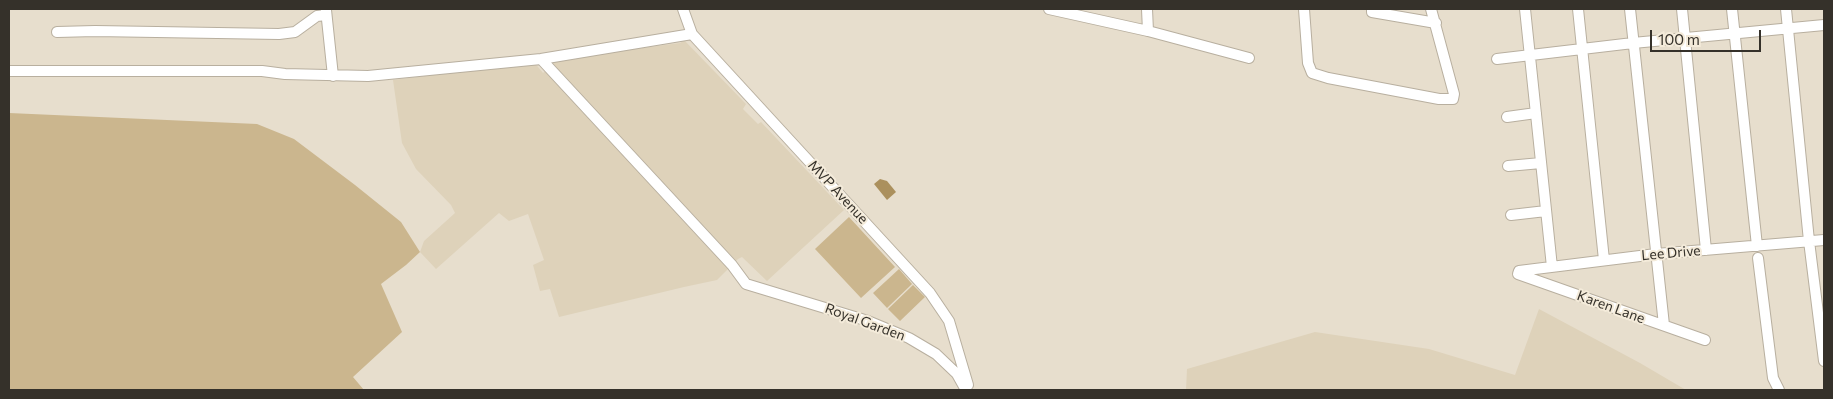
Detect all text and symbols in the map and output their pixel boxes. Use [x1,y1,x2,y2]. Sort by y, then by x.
scale bar [1653,20,1764,52]
text: 100 m [1658,30,1700,48]
street label: MVP Avenue [804,157,872,227]
street label: Lee Drive [1641,242,1701,264]
street label: Karen Lane [1575,287,1647,327]
street label: Royal Garden [823,300,907,344]

